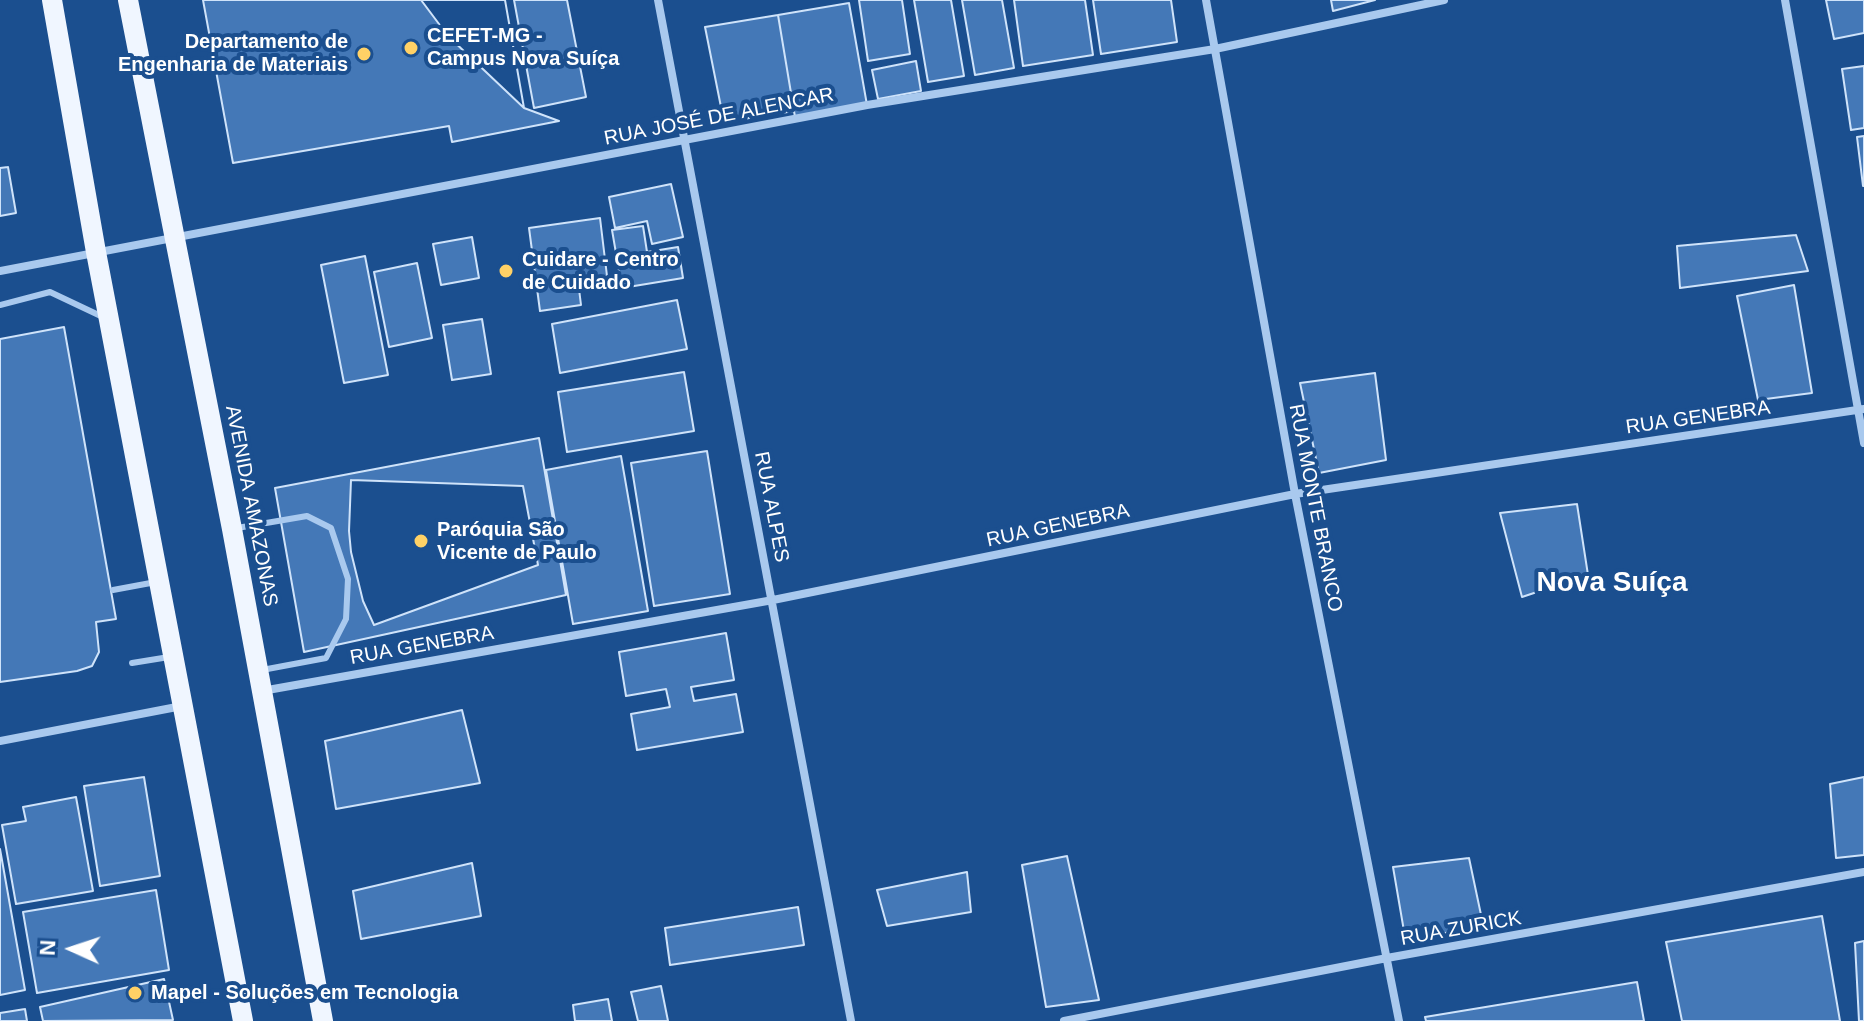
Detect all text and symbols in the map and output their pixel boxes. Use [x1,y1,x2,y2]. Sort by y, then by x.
place label: CEFET-MG - Campus Nova Suíça [427,24,619,71]
place label: Departamento de Engenharia de Materiais [118,30,348,77]
marker: CEFET-MG - Campus Nova Suíça [402,39,420,57]
marker: Departamento de Engenharia de Materiais [355,45,373,63]
street label: RUA JOSÉ DE ALENCAR [602,83,836,151]
place label: Cuidare - Centro de Cuidado [522,248,679,295]
marker: Cuidare - Centro de Cuidado [497,262,515,280]
street label: RUA GENEBRA [1624,396,1772,440]
street label: RUA MONTE BRANCO [1283,402,1347,614]
street label: AVENIDA AMAZONAS [220,404,282,608]
street label: RUA ALPES [749,450,793,564]
street label: RUA GENEBRA [984,499,1132,553]
place label: Paróquia São Vicente de Paulo [437,518,597,565]
marker: Paróquia São Vicente de Paulo [412,532,430,550]
district label: Nova Suíça [1537,566,1687,600]
street label: RUA GENEBRA [348,622,496,670]
street label: RUA ZURICK [1399,907,1523,951]
north arrow [32,909,112,989]
text: N [35,939,60,956]
place label: Mapel - Soluções em Tecnologia [151,981,458,1005]
marker: Mapel - Soluções em Tecnologia [126,984,144,1002]

